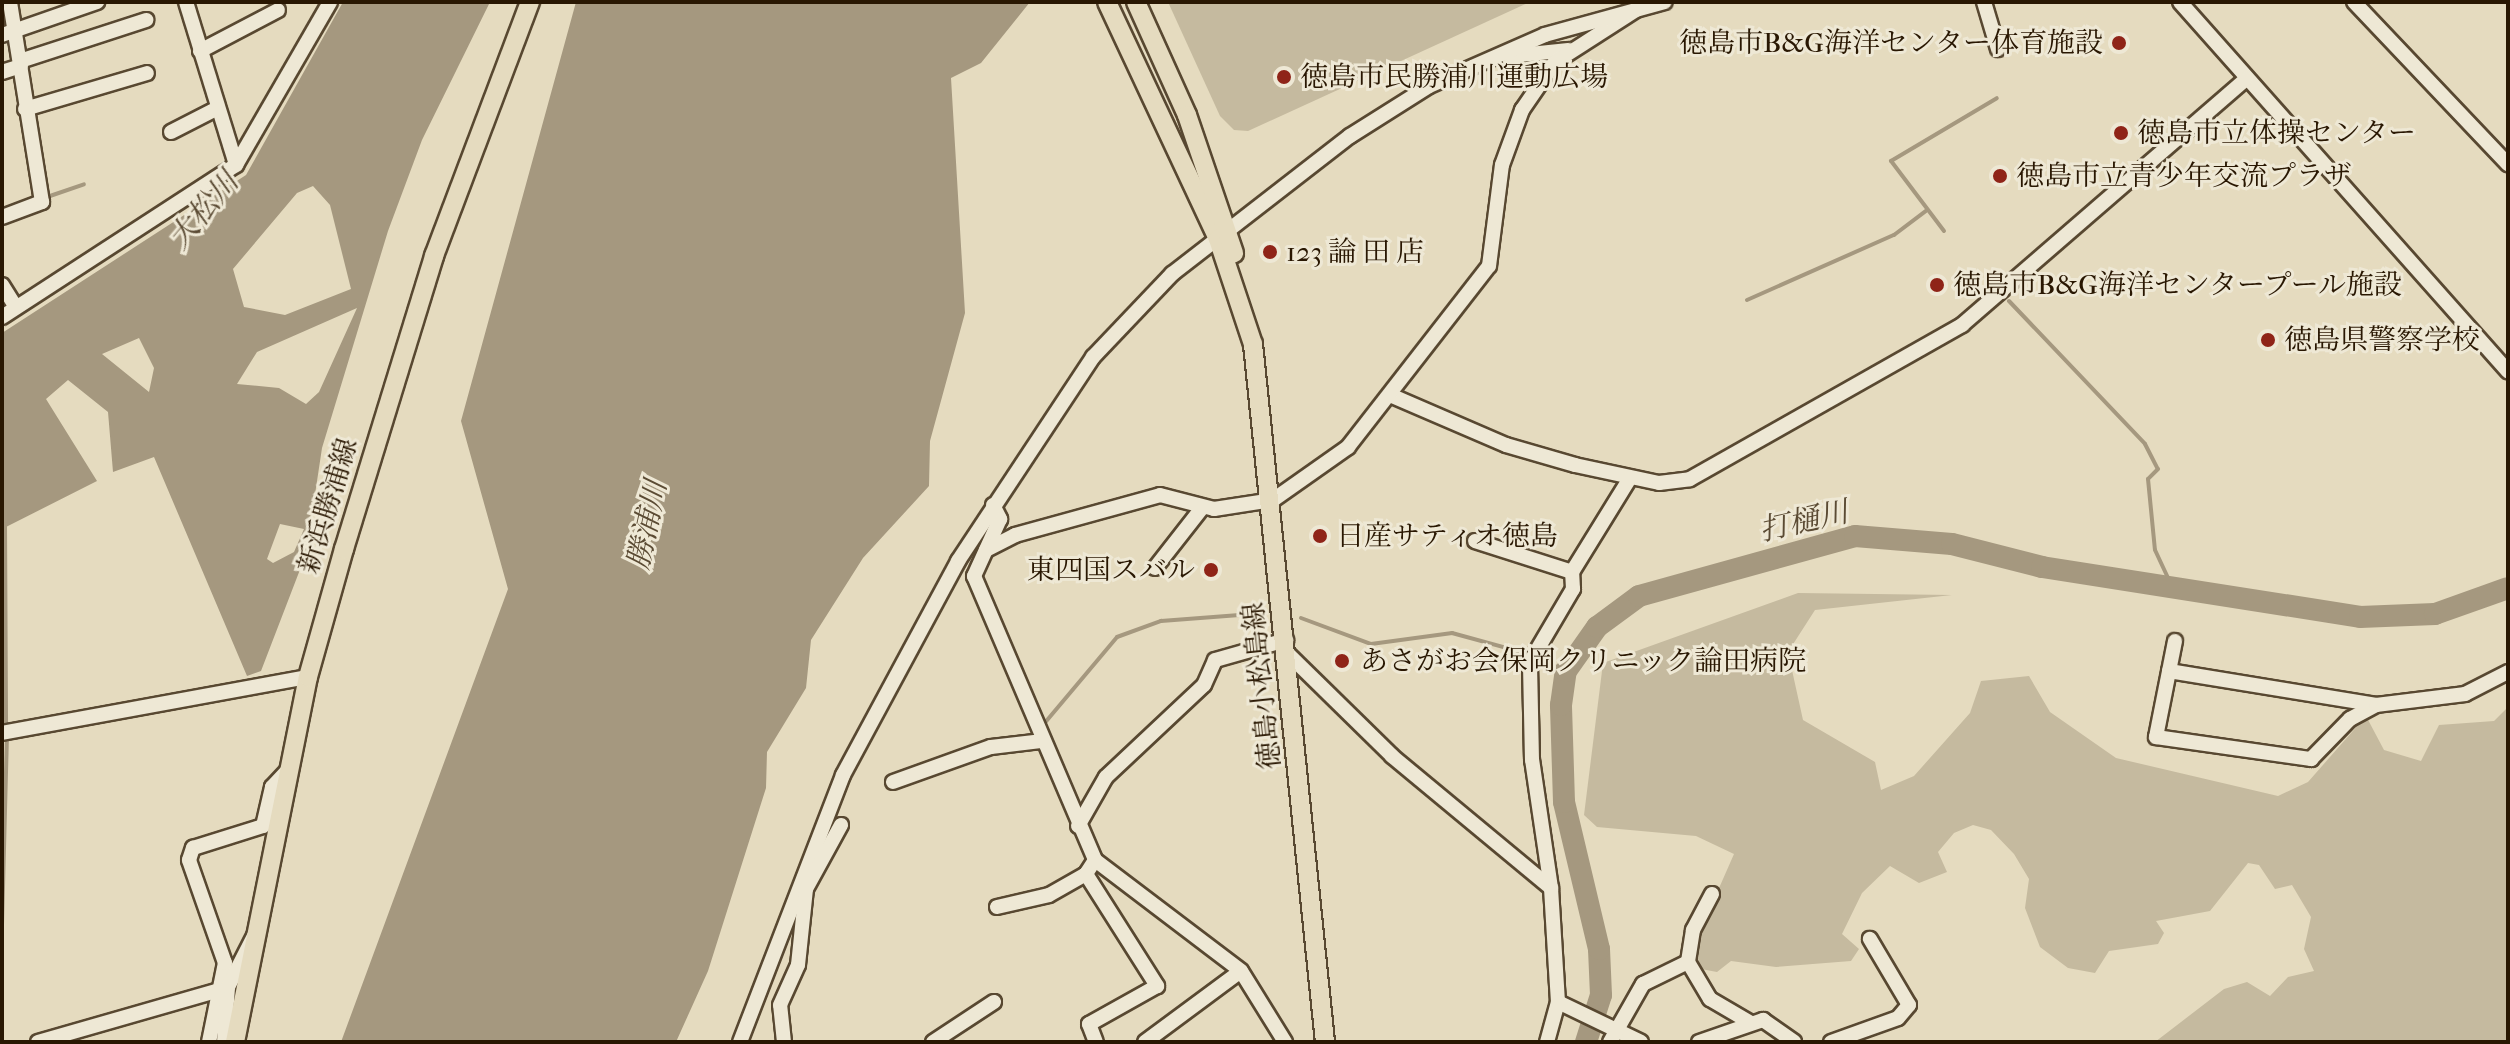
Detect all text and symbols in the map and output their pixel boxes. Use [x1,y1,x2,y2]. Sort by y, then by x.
place label: 徳島市B&G海洋センター体育施設 [1678,26,2103,60]
marker: 徳島市B&G海洋センター体育施設 [2110,34,2128,52]
place label: 徳島市民勝浦川運動広場 [1300,60,1608,94]
marker: 徳島市民勝浦川運動広場 [1275,68,1293,86]
place label: 徳島市立体操センター [2137,116,2417,150]
marker: 徳島市立体操センター [2112,124,2130,142]
place label: 徳島市立青少年交流プラザ [2016,159,2352,193]
water label: 大松川 [161,165,247,257]
marker: 徳島市立青少年交流プラザ [1991,167,2009,185]
place label: 123 論 田 店 [1286,235,1424,269]
marker: 123 論 田 店 [1261,243,1279,261]
place label: 徳島市B&G海洋センタープール施設 [1953,268,2405,302]
marker: 徳島市B&G海洋センタープール施設 [1928,276,1946,294]
place label: 徳島県警察学校 [2284,323,2480,357]
marker: 徳島県警察学校 [2259,331,2277,349]
street label: 新浜勝浦線 [291,434,365,578]
water label: 勝浦川 [621,477,675,573]
water label: 打樋川 [1756,494,1852,550]
place label: 日産サティオ徳島 [1336,519,1560,553]
marker: 日産サティオ徳島 [1311,527,1329,545]
place label: 東四国スバル [1027,553,1195,587]
marker: 東四国スバル [1202,561,1220,579]
street label: 徳島小松島線 [1237,601,1287,771]
place label: あさがお会保岡クリニック論田病院 [1360,644,1808,678]
marker: あさがお会保岡クリニック論田病院 [1331,650,1353,672]

